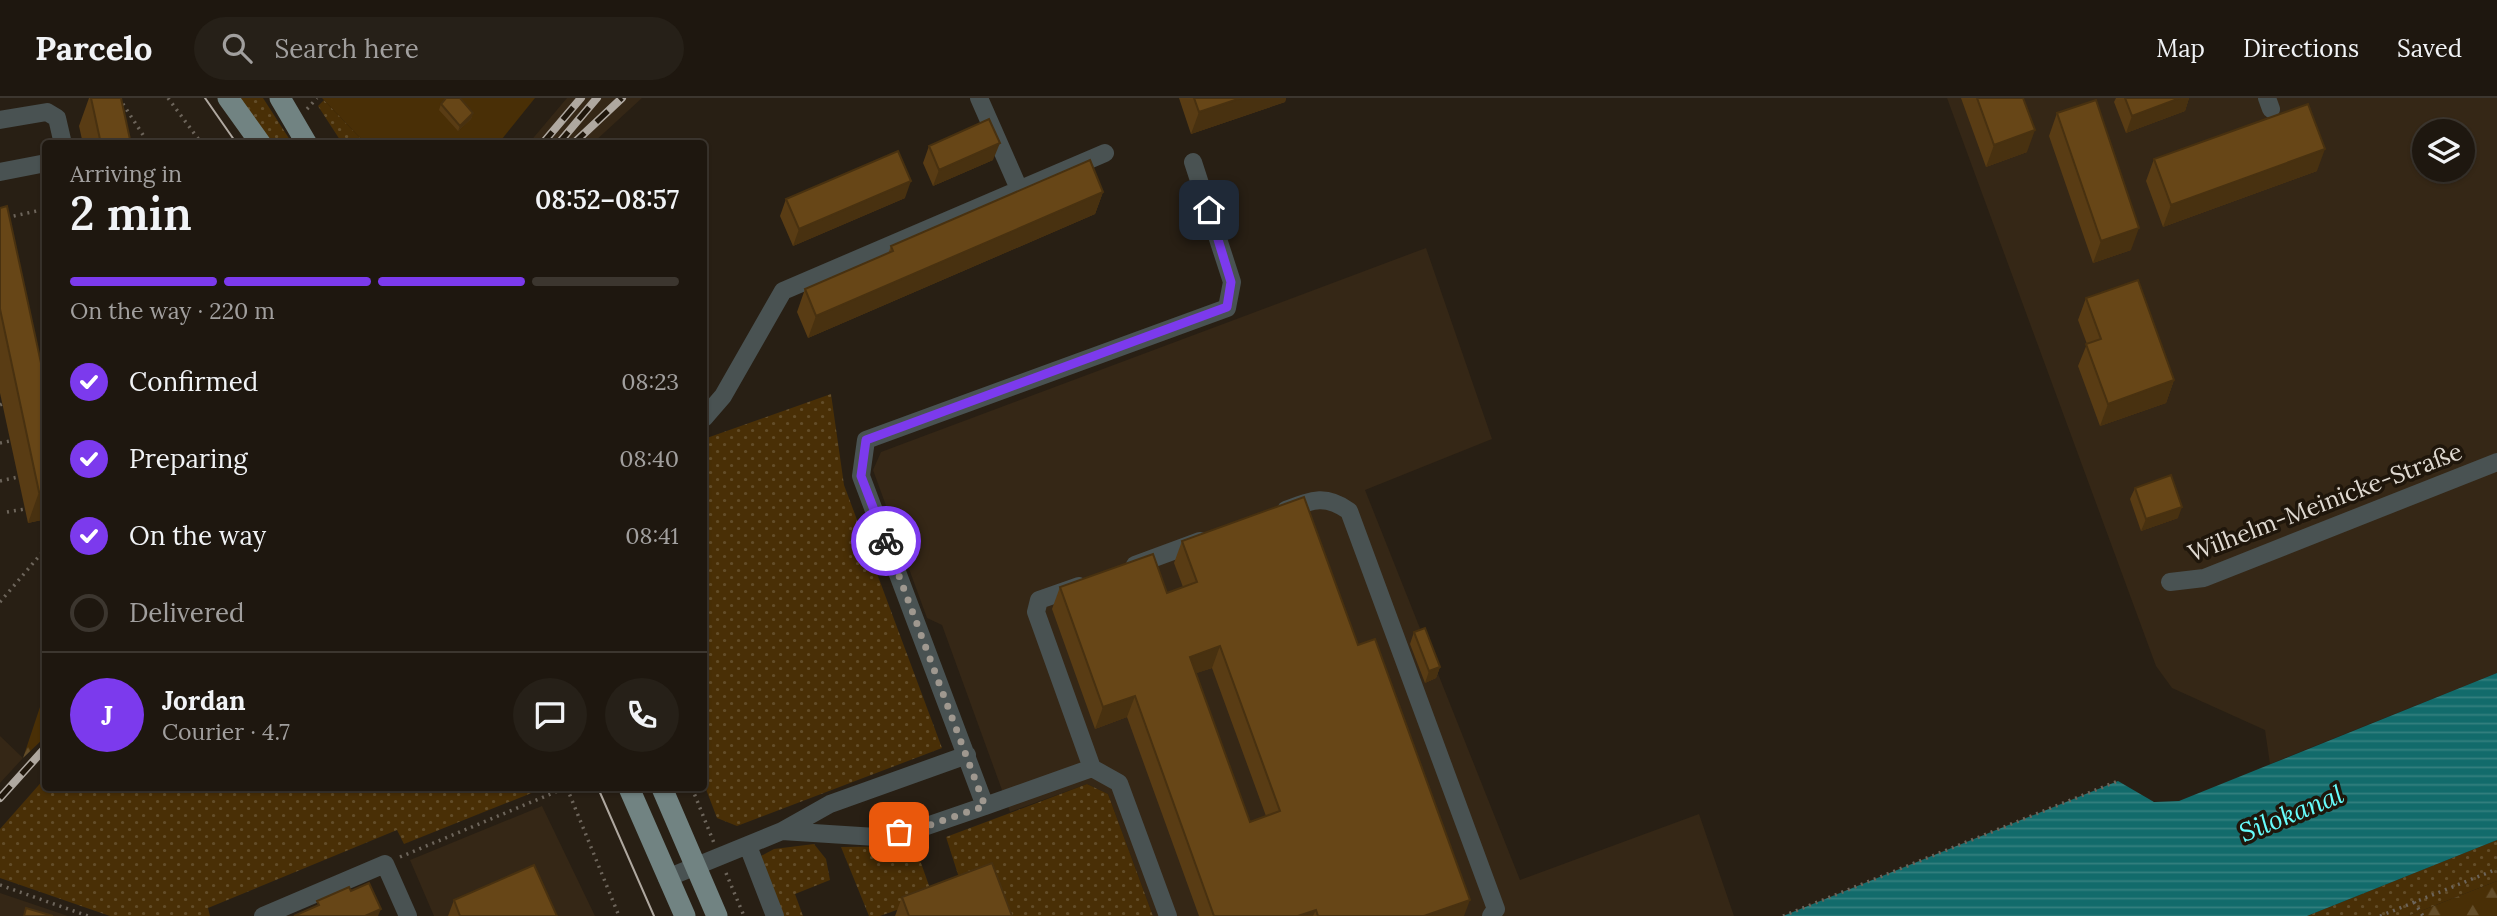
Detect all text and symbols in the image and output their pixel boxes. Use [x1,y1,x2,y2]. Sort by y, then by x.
search box [194,17,684,80]
text: Parcelo [35,27,152,69]
icon: search [218,29,256,67]
text: Search here [274,32,419,65]
text: Map [2156,33,2205,64]
text: Directions [2243,33,2359,64]
text: Saved [2397,33,2462,64]
map controls [2412,119,2475,182]
button: layers [2412,119,2475,182]
text: Arriving in [70,159,182,188]
pin [1179,180,1239,240]
text: 08:52–08:57 [535,183,679,216]
text: 2 min [70,184,192,243]
icon: home [1190,191,1228,229]
text: On the way · 220 m [70,296,275,325]
icon: check [70,363,108,401]
text: Confirmed [129,365,258,398]
text: 08:23 [621,367,679,396]
street label: Wilhelm-Meinicke-Straße [2184,435,2466,569]
icon: check [70,440,108,478]
text: Preparing [129,442,248,475]
text: 08:40 [619,444,679,473]
courier [851,506,921,576]
icon: check [70,517,108,555]
text: On the way [129,519,266,552]
text: 08:41 [625,521,679,550]
icon: bike [867,522,905,560]
text: Delivered [129,596,245,629]
button: chat [513,678,587,752]
button: phone [605,678,679,752]
text: Jordan [162,684,246,717]
text: J [101,699,113,732]
text: Courier · 4.7 [162,717,290,746]
water label: Silokanal [2234,777,2348,849]
pin [869,802,929,862]
icon: bag [880,813,918,851]

